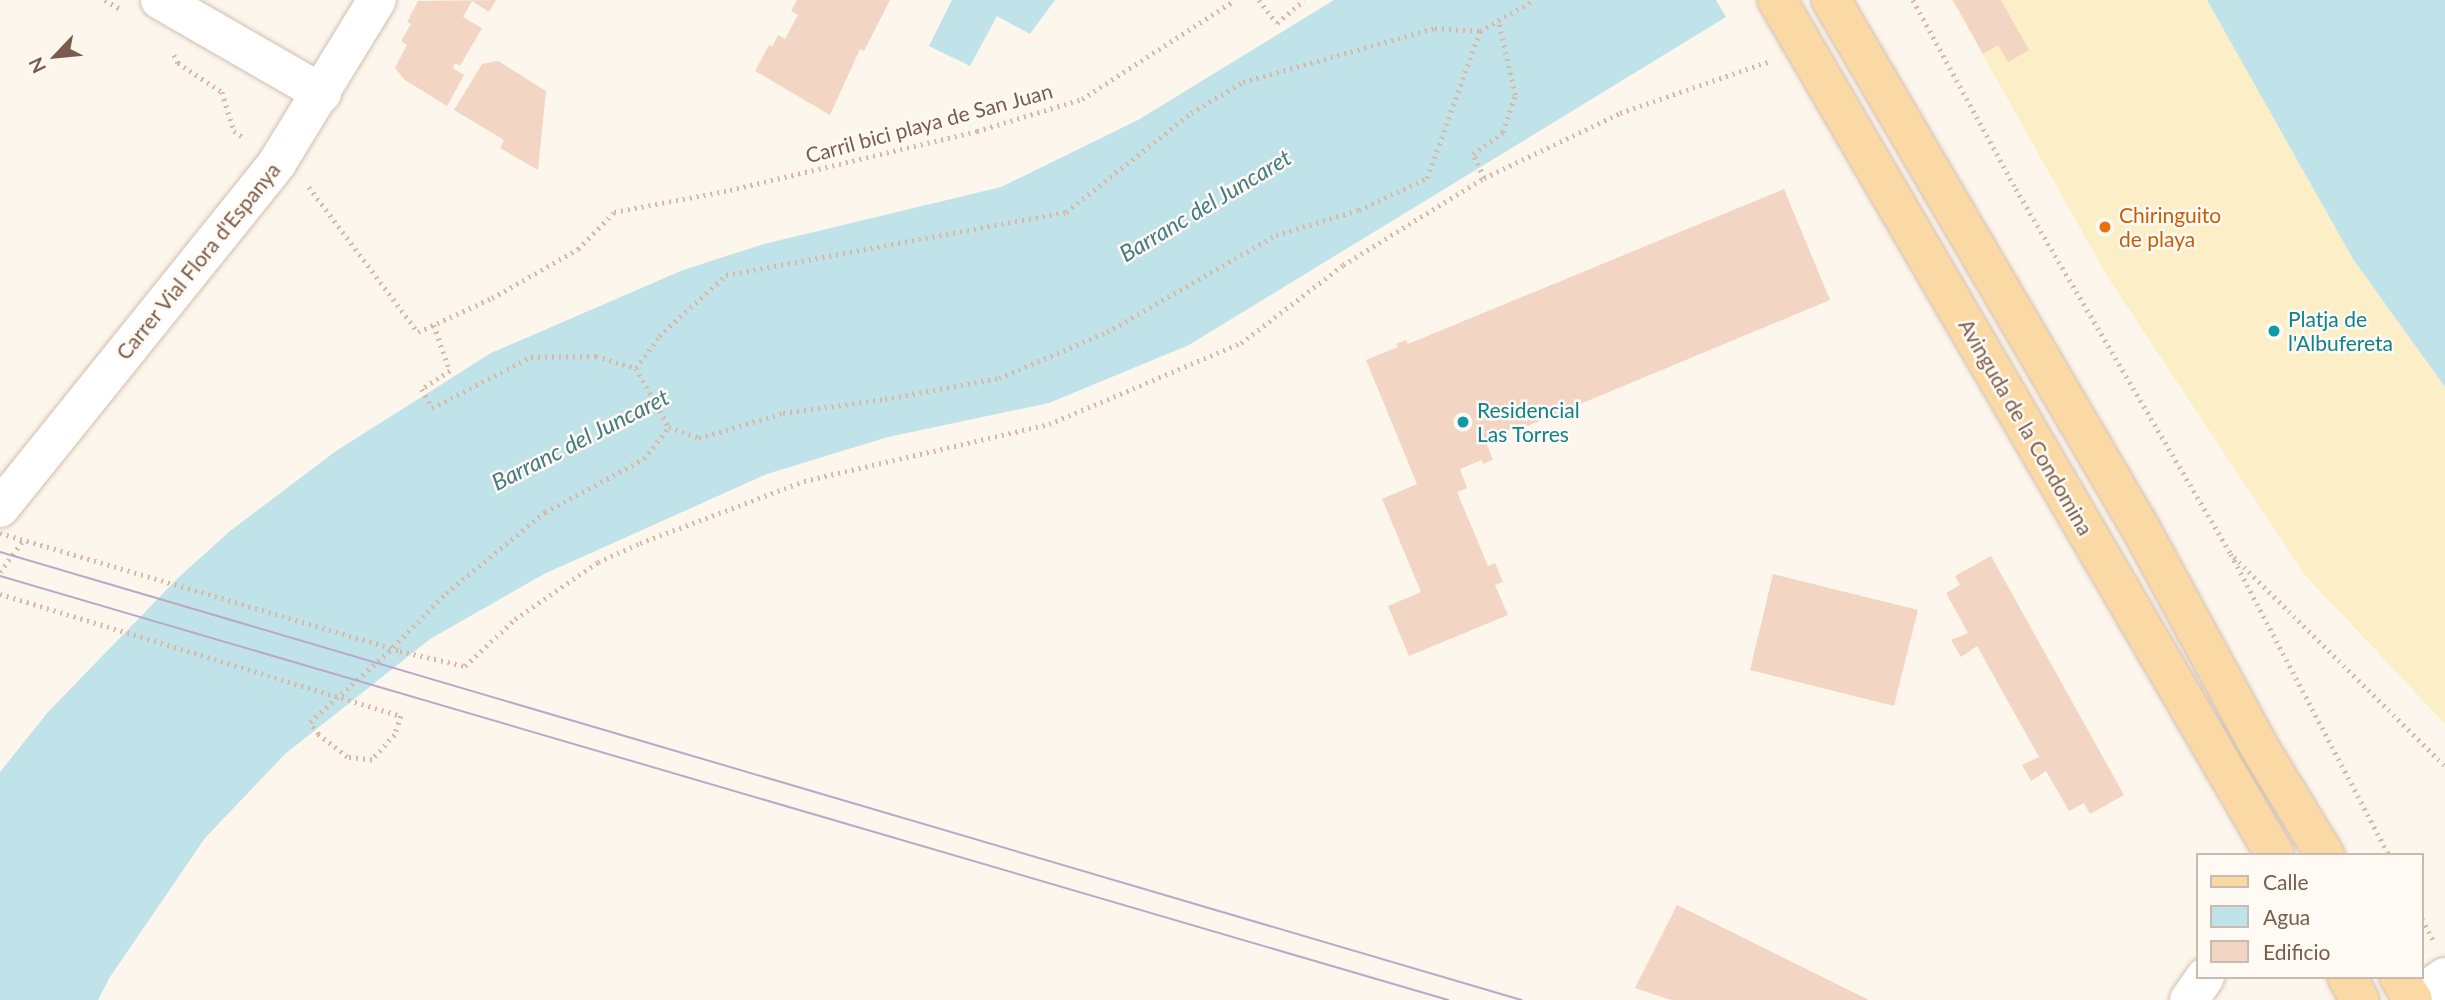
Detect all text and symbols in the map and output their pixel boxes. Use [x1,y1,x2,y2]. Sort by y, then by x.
north arrow [21,21,91,91]
text: N [23,54,50,77]
street label: Carril bici playa de San Juan [803,78,1055,168]
water label: Barranc del Juncaret [1114,143,1296,267]
street label: Carrer Vial Flora d'Espanya [110,157,286,365]
place label: Chiringuito de playa [2119,202,2221,252]
marker: Chiringuito de playa [2097,219,2113,235]
place label: Platja de l'Albufereta [2288,306,2393,356]
street label: Avinguda de la Condomina [1954,314,2098,540]
marker: Platja de l'Albufereta [2266,323,2282,339]
water label: Barranc del Juncaret [486,382,674,496]
place label: Residencial Las Torres [1477,397,1580,447]
marker: Residencial Las Torres [1455,414,1471,430]
legend [2196,853,2424,979]
text: Calle [2263,869,2308,894]
text: Agua [2263,904,2310,929]
text: Edificio [2263,939,2330,964]

